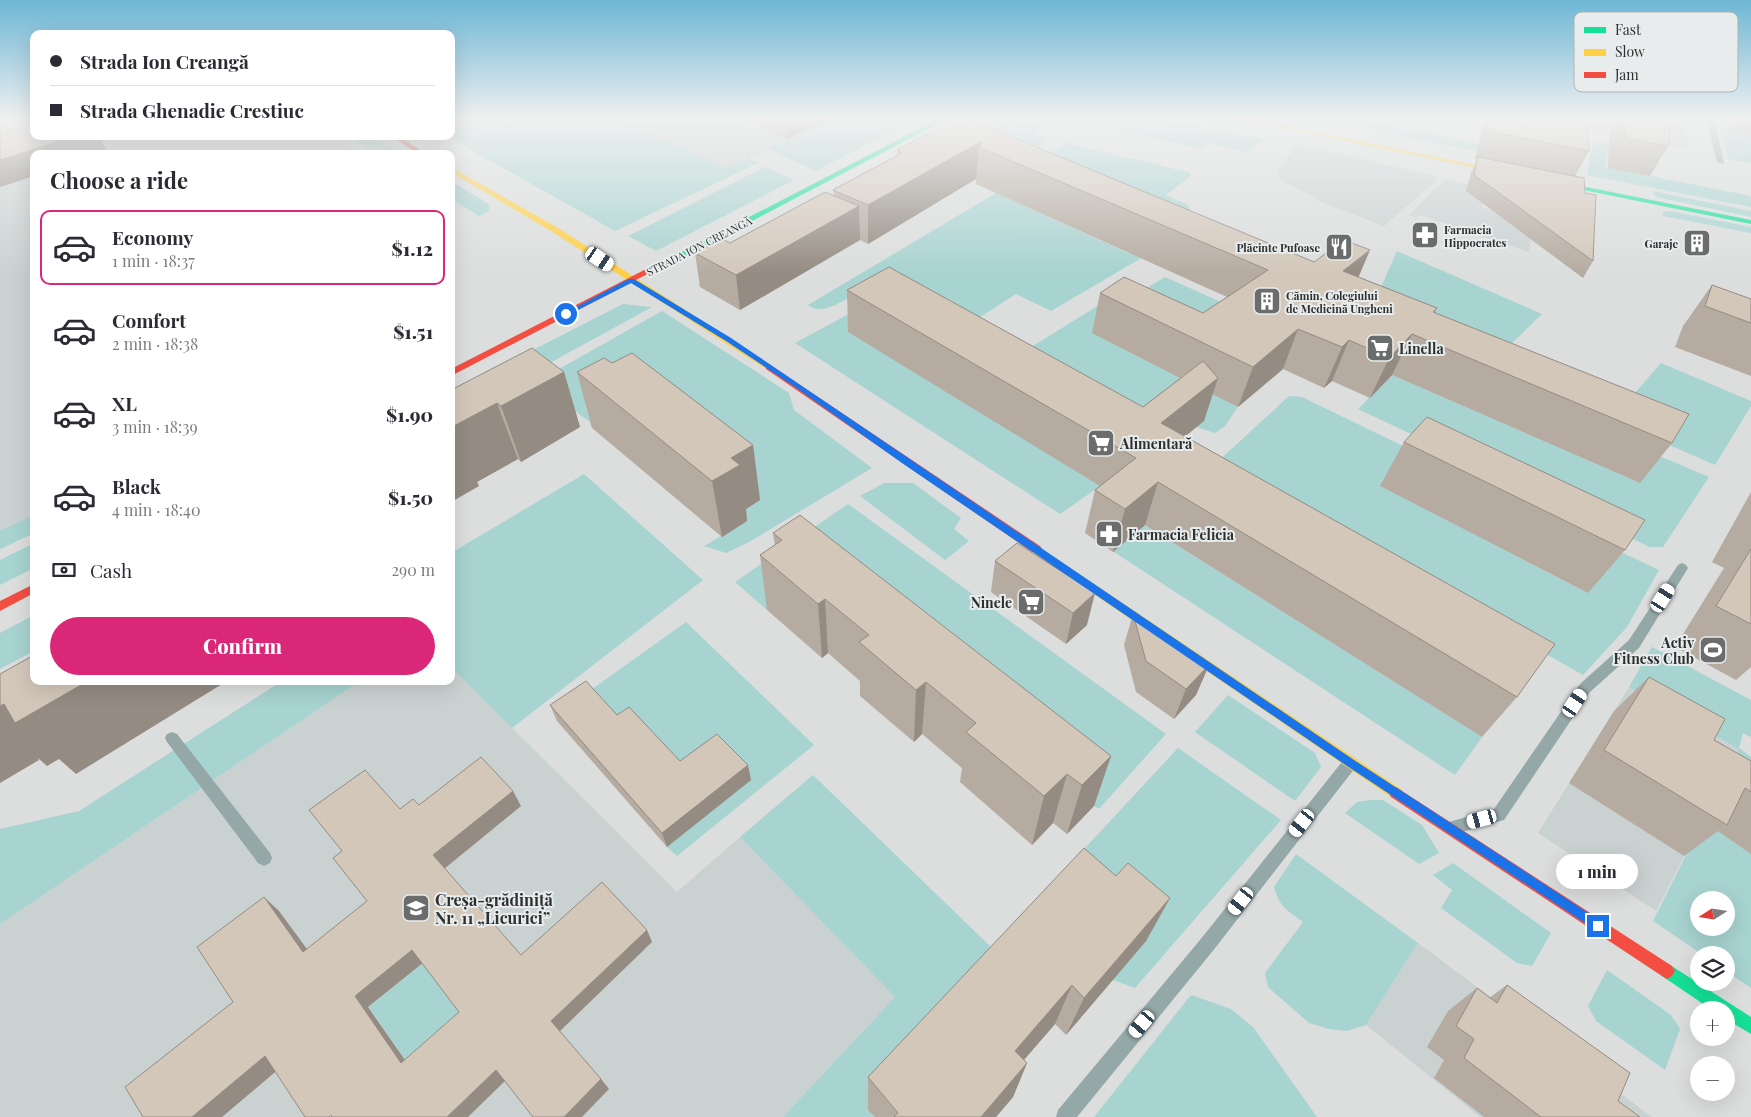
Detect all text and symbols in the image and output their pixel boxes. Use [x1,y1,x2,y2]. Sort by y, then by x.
legend [1574,12,1738,92]
text: Fast [1615,20,1642,39]
text: Slow [1615,42,1645,61]
text: Strada Ion Creangă [80,48,249,74]
text: Jam [1614,65,1639,84]
text: Strada Ghenadie Crestiuc [80,97,304,123]
text: Choose a ride [50,165,188,195]
street label: STRADA ION CREANGĂ [644,213,754,279]
pharmacy icon: Farmacia Hippocrates [1410,220,1440,250]
place label: Farmacia Hippocrates [1444,222,1506,250]
text: Economy [112,224,193,250]
icon: car [52,225,97,270]
building icon: Garaje [1682,228,1712,258]
restaurant icon: Plăcinte Pufoase [1324,232,1354,262]
text: $1.12 [392,235,433,261]
place label: Garaje [1645,236,1678,251]
place label: Plăcinte Pufoase [1236,240,1320,255]
car [583,244,616,274]
text: 1 min · 18:37 [112,250,195,271]
building icon: Cămin, Colegiului de Medicină Ungheni [1252,286,1282,316]
place label: Cămin, Colegiului de Medicină Ungheni [1286,288,1393,316]
route start [555,303,577,325]
text: Comfort [112,307,186,333]
icon: car [52,308,97,353]
text: $1.51 [393,318,433,344]
text: 2 min · 18:38 [112,333,198,354]
supermarket icon: Linella [1365,333,1395,363]
place label: Linella [1399,339,1444,358]
text: XL [112,390,137,416]
icon: car [52,391,97,436]
text: $1.90 [386,401,433,427]
text: 3 min · 18:39 [112,416,198,437]
supermarket icon: Alimentară [1086,428,1116,458]
place label: Alimentară [1119,434,1193,453]
text: Black [112,473,161,499]
icon: car [52,474,97,519]
text: $1.50 [388,484,433,510]
text: 4 min · 18:40 [112,499,201,520]
pharmacy icon: Farmacia Felicia [1094,519,1124,549]
place label: Farmacia Felicia [1128,525,1235,544]
icon: cash [50,556,78,584]
text: Cash [90,557,132,583]
text: 290 m [391,559,435,580]
car [1648,581,1677,615]
supermarket icon: Ninele [1016,587,1046,617]
place label: Ninele [971,593,1012,612]
button: Confirm [50,617,435,675]
place label: Activ Fitness Club [1614,633,1695,668]
sports icon: Activ Fitness Club [1698,635,1728,665]
car [1560,686,1589,720]
car [1286,807,1317,839]
car [1465,808,1498,830]
callout: 1 min [1557,854,1639,888]
text: 1 min [1577,861,1617,882]
car [1225,885,1256,917]
place label: Creșa-grădiniță Nr. 11 „Licurici” [435,889,554,928]
north arrow [1690,891,1735,936]
map controls [1690,891,1735,1101]
school or university icon: Creșa-grădiniță Nr. 11 „Licurici” [401,893,431,923]
route end [1587,915,1609,937]
button: layers [1690,946,1735,991]
button: + [1690,1001,1735,1046]
car [1126,1008,1157,1040]
button: − [1690,1056,1735,1101]

